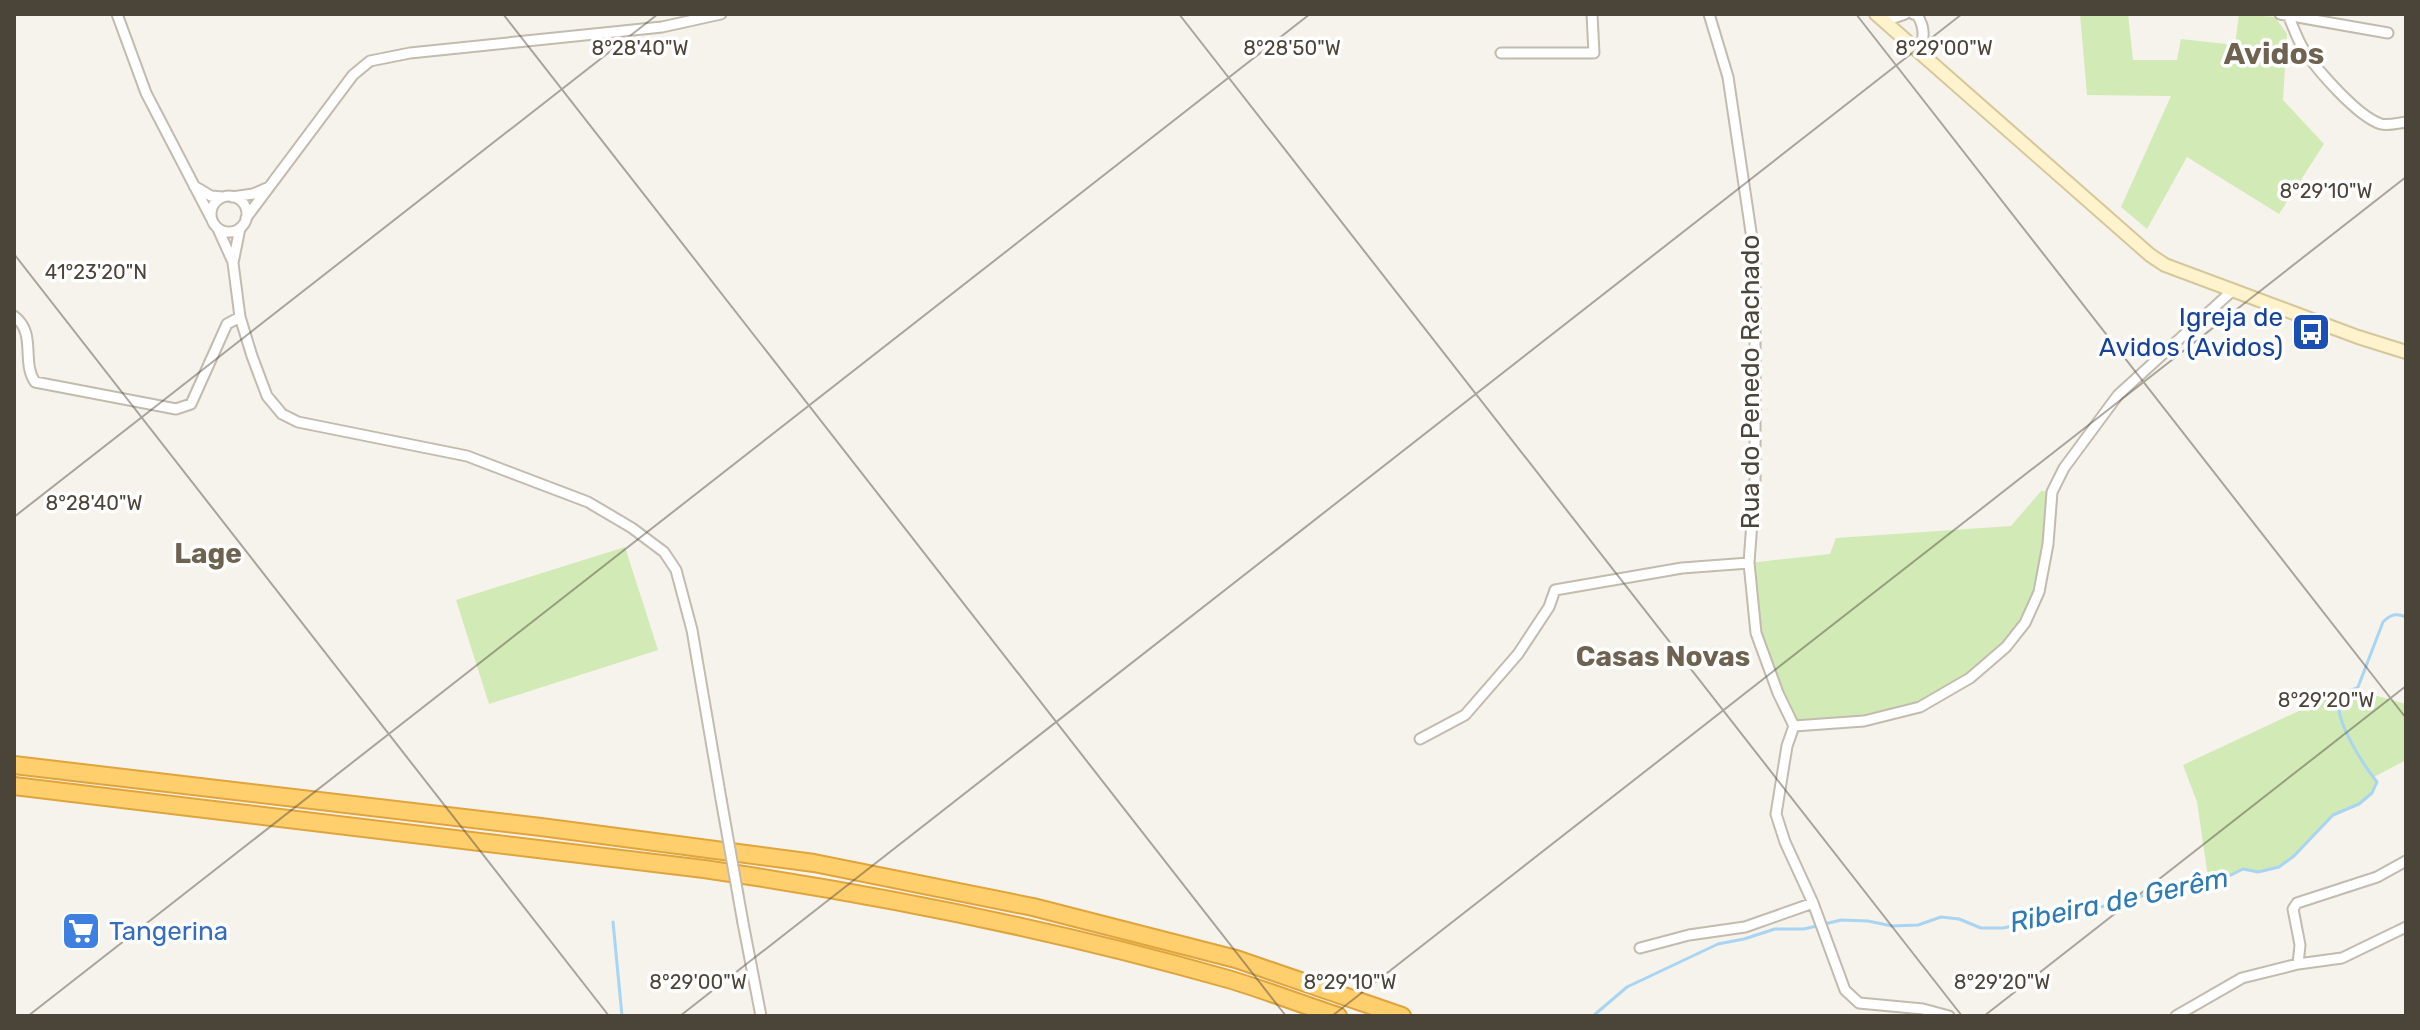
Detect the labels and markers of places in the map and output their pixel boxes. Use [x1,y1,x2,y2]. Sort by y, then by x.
place label: Igreja de Avidos (Avidos) [2099,302,2283,363]
bus stop icon: Igreja de Avidos (Avidos) [2290,311,2332,353]
supermarket icon: Tangerina [60,910,102,952]
place label: Tangerina [109,916,228,947]

